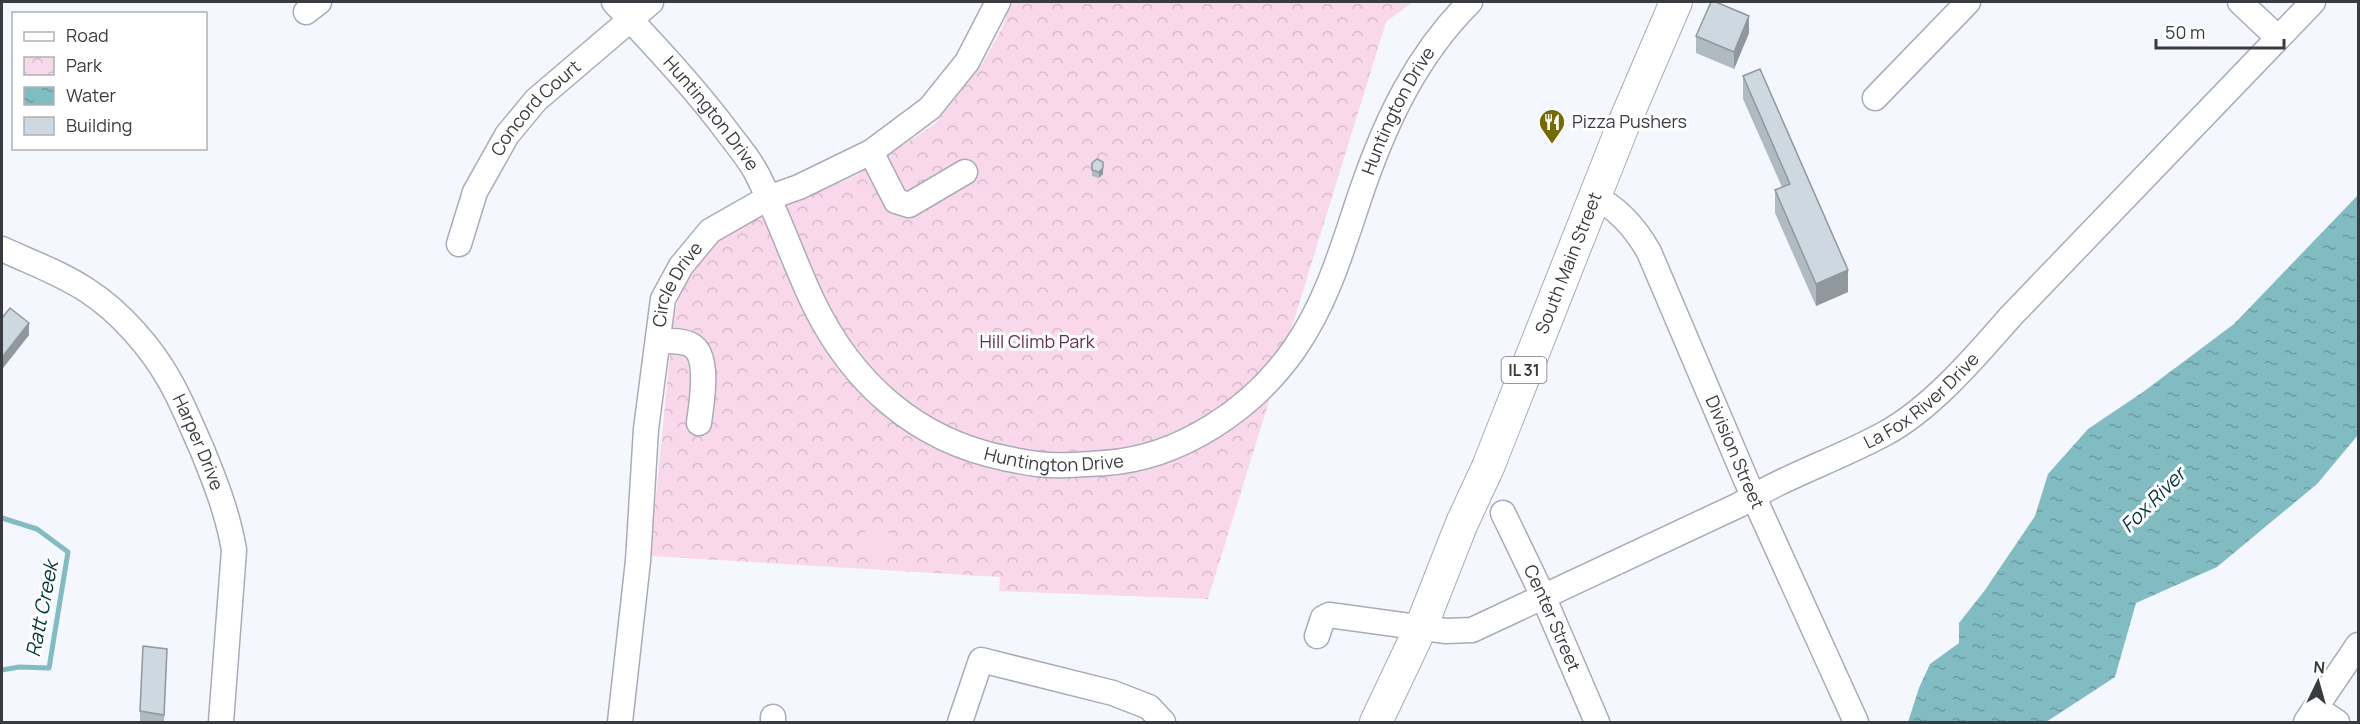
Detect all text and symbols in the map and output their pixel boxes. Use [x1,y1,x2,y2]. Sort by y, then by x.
legend [12,12,207,150]
scale bar [2156,12,2284,50]
text: 50 m [2165,20,2205,44]
text: Road [66,23,109,47]
street label: Huntington Drive [1355,42,1440,178]
street label: Huntington Drive [659,50,765,175]
text: Park [66,53,103,77]
street label: Concord Court [485,54,585,160]
text: Water [66,83,116,107]
restaurant icon: Pizza Pushers [1537,107,1567,145]
place label: Pizza Pushers [1572,109,1687,133]
text: Building [66,113,132,137]
street label: South Main Street [1529,188,1607,337]
street label: Circle Drive [646,236,707,328]
park label: Hill Climb Park [979,329,1096,353]
street label: La Fox River Drive [1859,347,1984,454]
road number: IL 31 [1502,357,1546,383]
street label: Harper Drive [168,390,230,493]
street label: Division Street [1700,392,1771,512]
street label: Huntington Drive [982,441,1125,476]
water label: Fox River [2114,459,2193,538]
water label: Ratt Creek [19,556,65,659]
street label: Center Street [1519,560,1587,675]
north arrow [2288,652,2348,712]
text: N [2313,656,2326,679]

